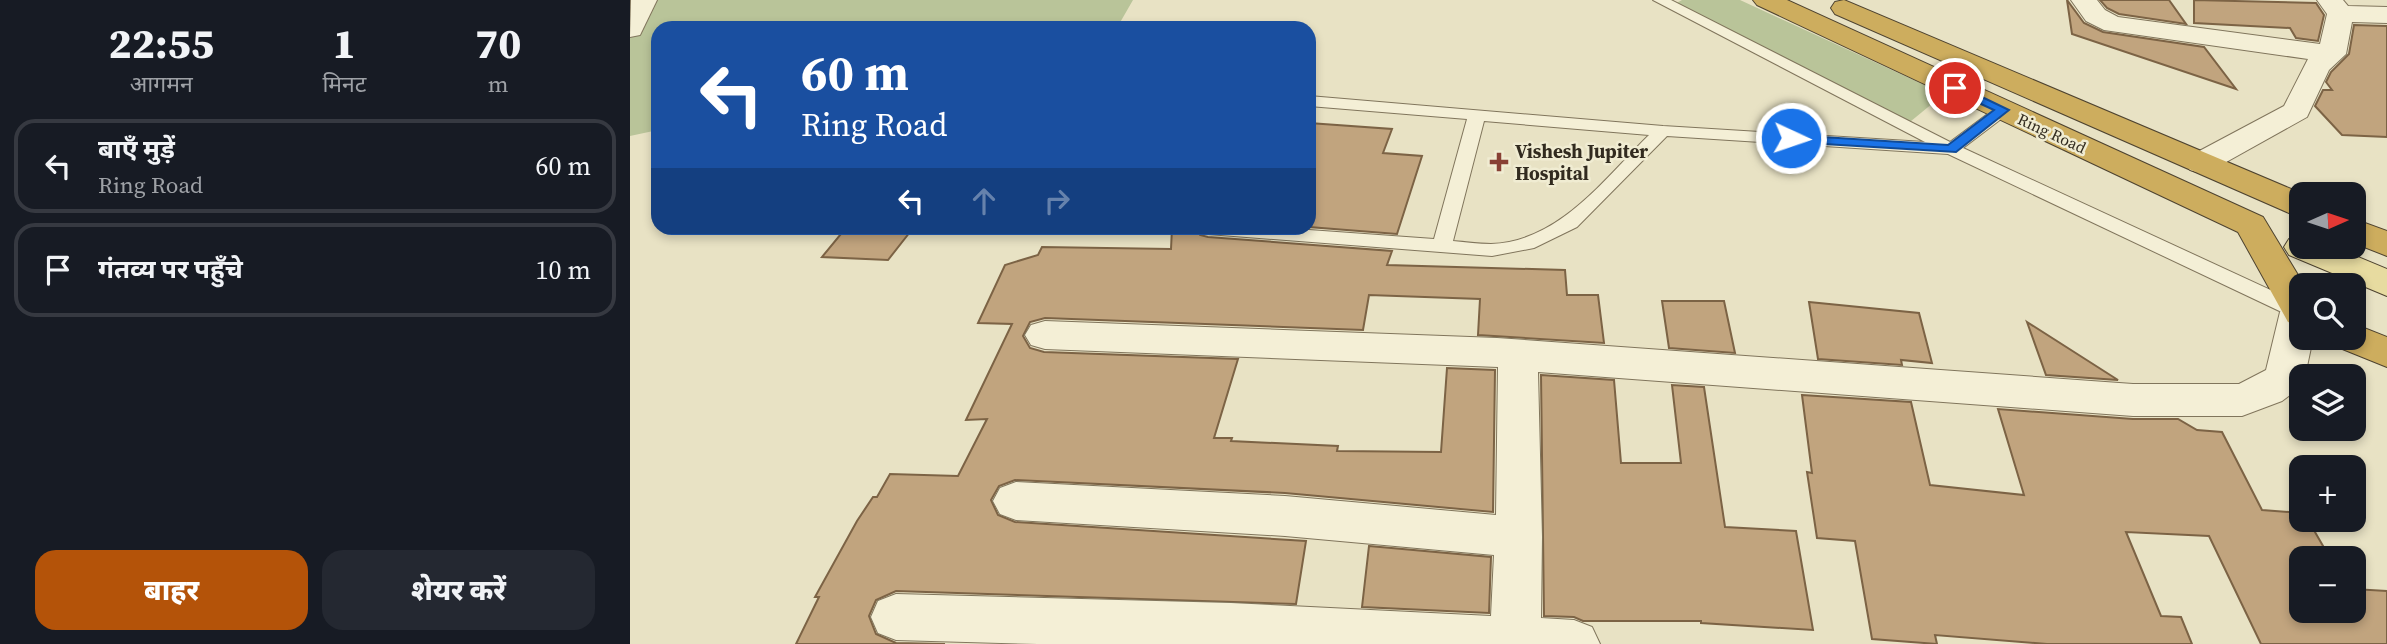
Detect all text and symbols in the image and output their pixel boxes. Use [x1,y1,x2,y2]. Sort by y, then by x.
text: 22:55 [109,14,214,72]
text: 1 [333,14,356,72]
text: 70 [475,14,521,72]
text: 60 m [801,39,909,106]
icon: left [686,49,777,140]
pin [1925,58,1985,118]
text: आगमन [130,68,193,100]
text: मिनट [322,68,366,100]
text: m [488,68,509,100]
icon: arrive [1936,69,1974,107]
position arrow [1754,101,1828,175]
text: Ring Road [801,103,947,147]
street label: Ring Road [2014,108,2090,158]
text: बाएँ मुड़ें [98,131,175,167]
place label: Vishesh Jupiter Hospital [1515,138,1648,186]
icon: left [39,147,77,185]
text: 60 m [536,148,591,184]
marker: Vishesh Jupiter Hospital [1489,152,1509,172]
text: Ring Road [98,169,203,201]
icon: left [892,182,930,220]
icon: ahead [965,182,1003,220]
icon: right [1038,182,1076,220]
north arrow [2289,182,2366,259]
map controls [2289,182,2366,623]
icon: arrive [39,251,77,289]
text: गंतव्य पर पहुँचे [98,251,243,287]
text: 10 m [536,252,591,288]
button: search [2289,273,2366,350]
button: layers [2289,364,2366,441]
button: + [2289,455,2366,532]
button: − [2289,546,2366,623]
button: बाहर [35,550,308,630]
button: शेयर करें [322,550,595,630]

